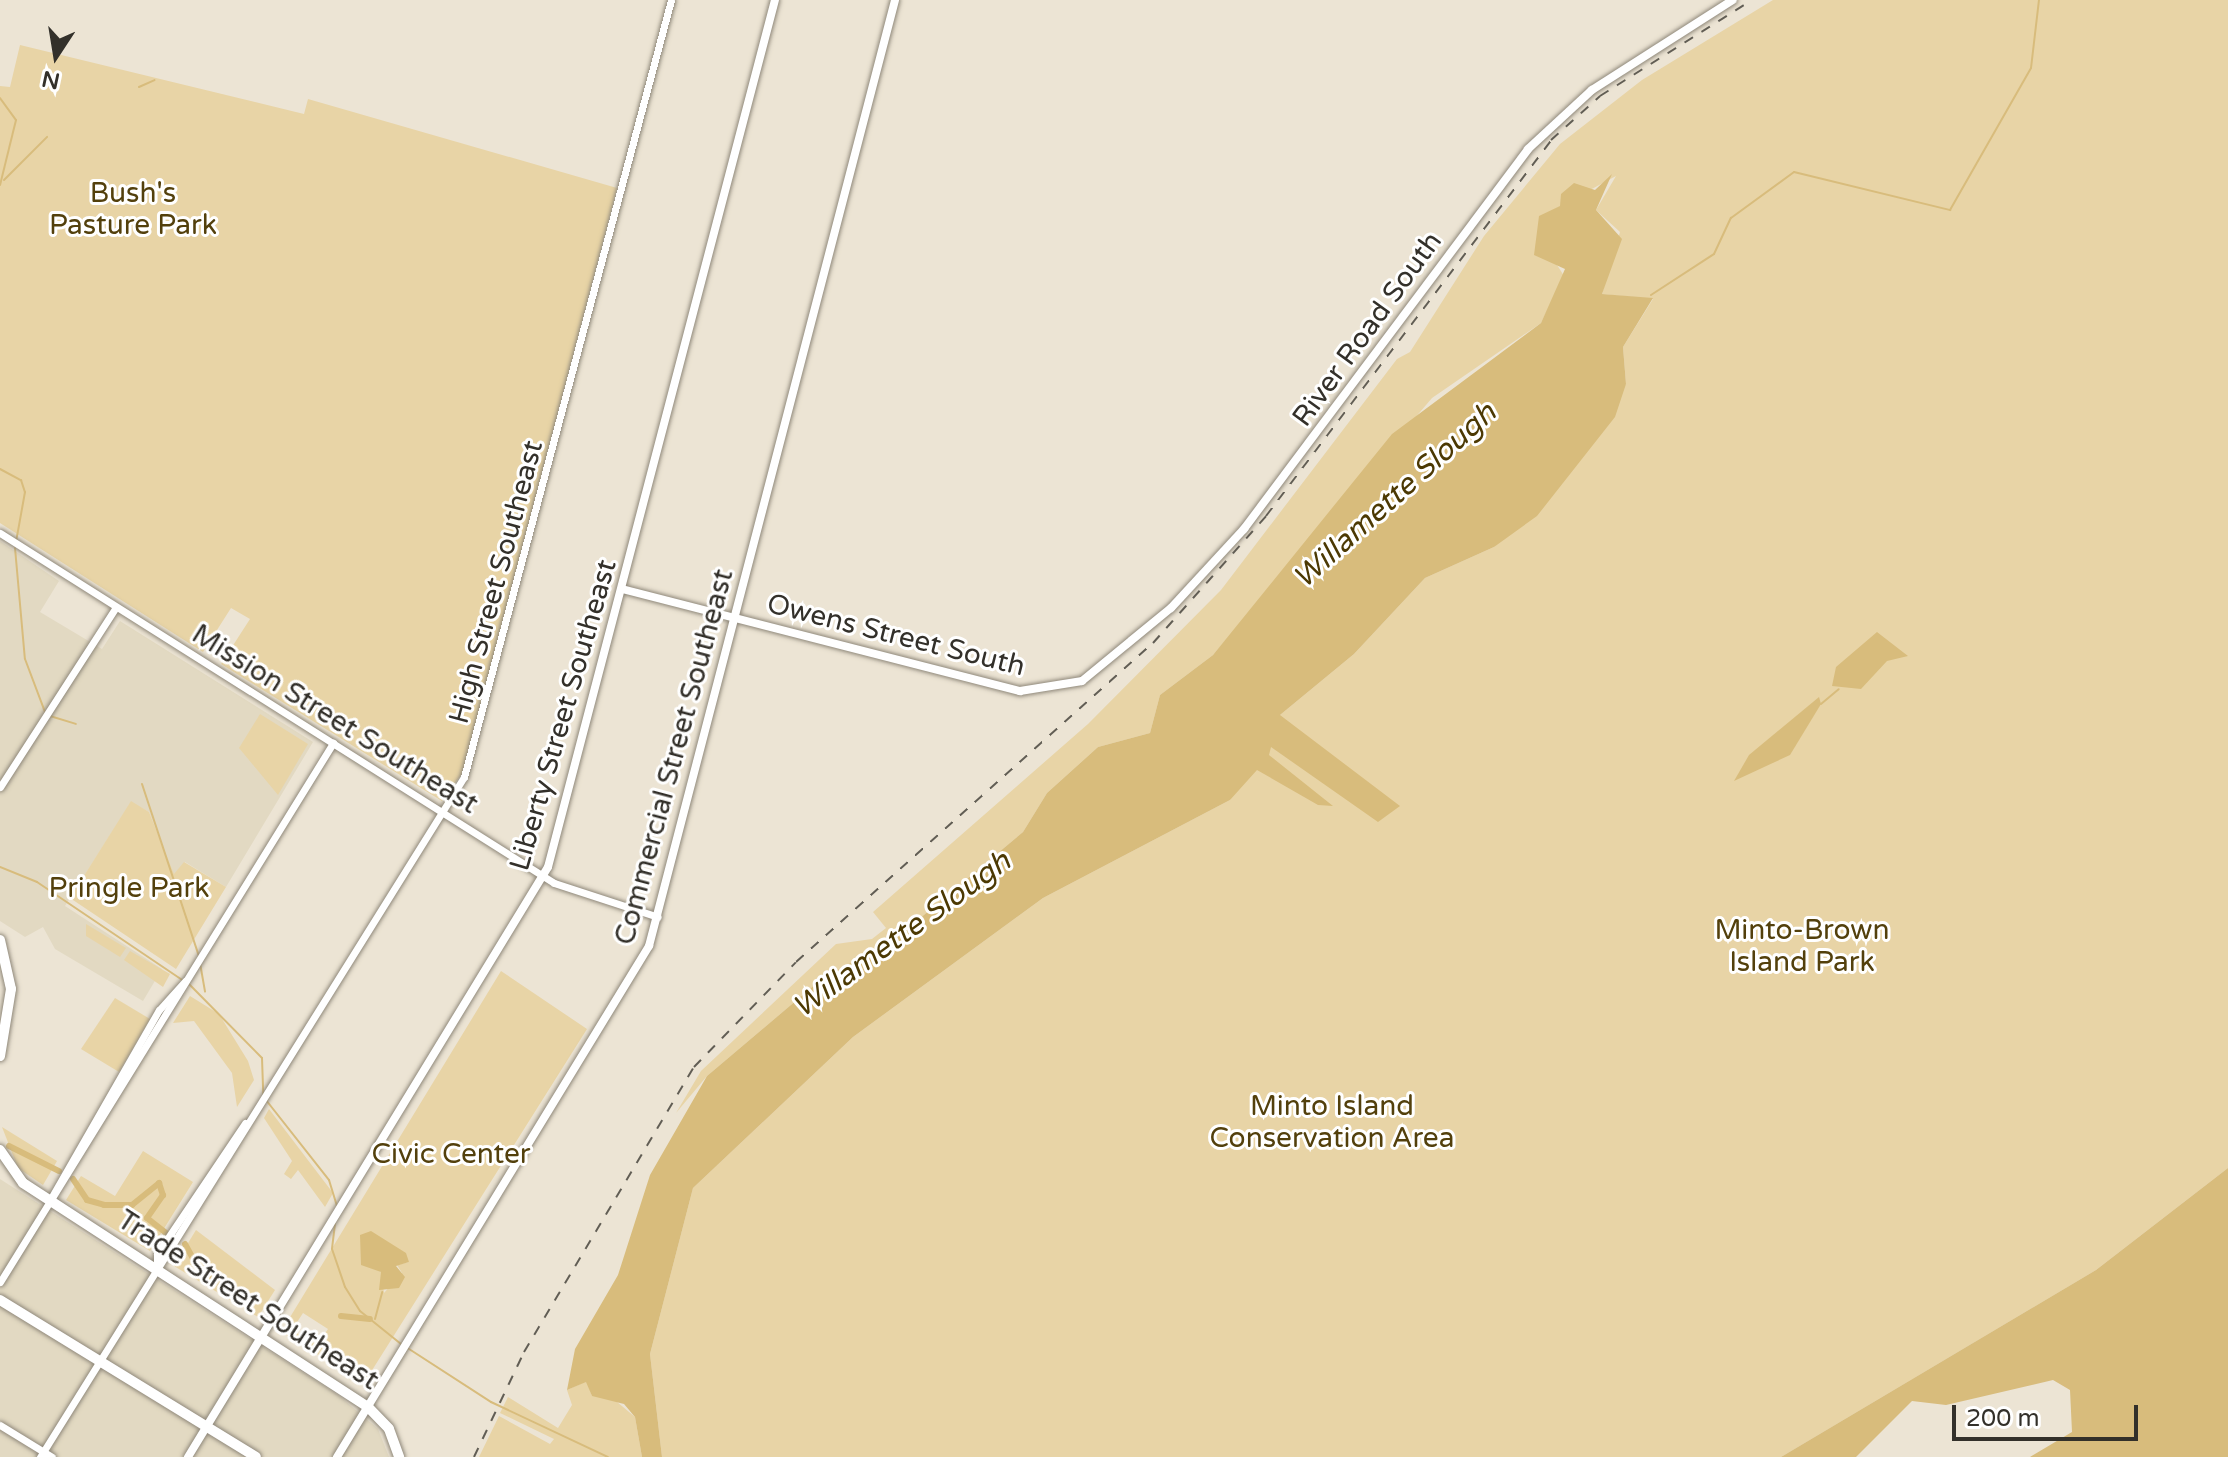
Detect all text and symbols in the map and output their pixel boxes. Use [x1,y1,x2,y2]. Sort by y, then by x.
north arrow [16,16,96,96]
text: N [40,65,62,94]
park label: Bush's Pasture Park [49,176,217,242]
street label: River Road South [1285,225,1449,433]
water label: Willamette Slough [1286,395,1504,597]
street label: High Street Southeast [442,437,550,727]
street label: Liberty Street Southeast [502,556,624,874]
street label: Commercial Street Southeast [608,566,740,948]
street label: Owens Street South [764,587,1028,683]
street label: Mission Street Southeast [186,617,484,821]
water label: Willamette Slough [786,844,1018,1026]
park label: Pringle Park [49,871,209,905]
park label: Minto-Brown Island Park [1715,913,1889,979]
park label: Minto Island Conservation Area [1210,1089,1454,1155]
park label: Civic Center [371,1137,531,1171]
street label: Trade Street Southeast [111,1203,385,1397]
scale bar [1956,1389,2142,1439]
text: 200 m [1966,1404,2040,1433]

